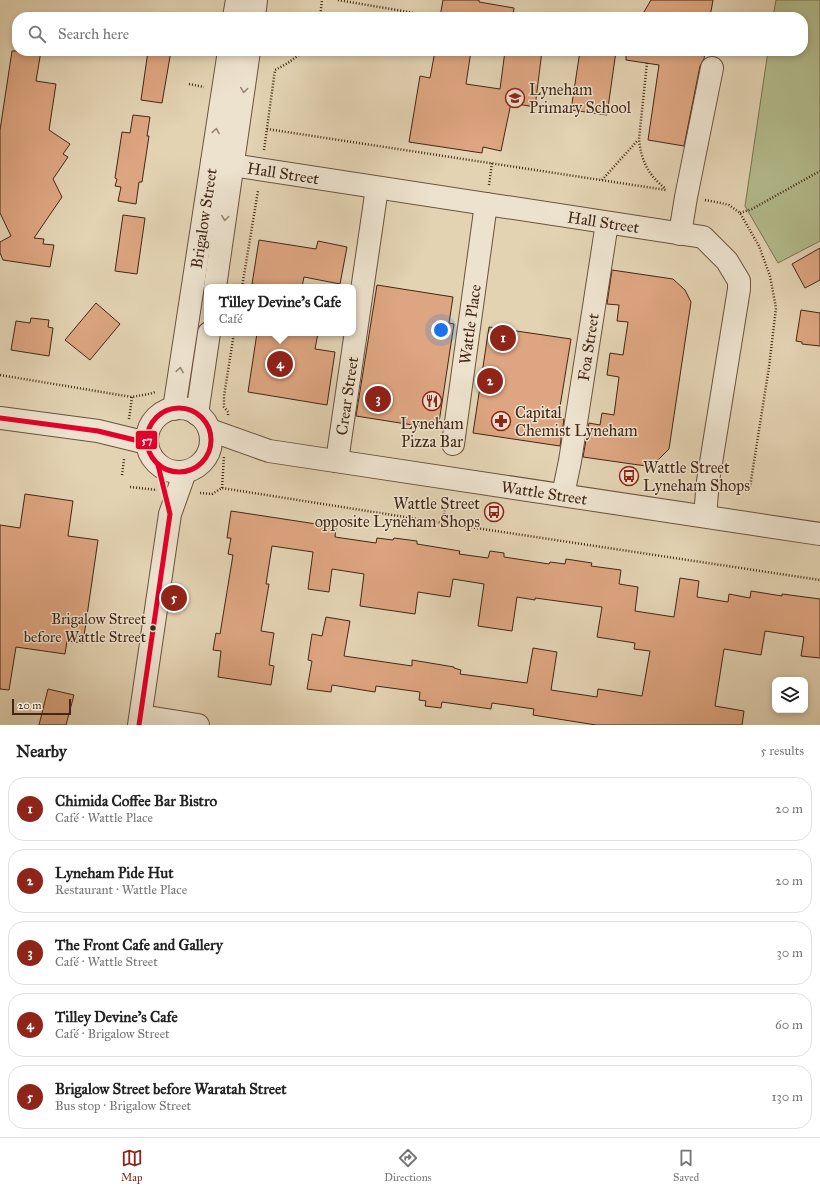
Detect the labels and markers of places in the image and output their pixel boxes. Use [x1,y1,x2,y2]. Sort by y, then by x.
place label: Lyneham Primary School [529,80,632,117]
school or university icon: Lyneham Primary School [504,87,526,109]
pin: 1 [490,323,516,353]
pin: 4 [267,349,293,379]
pin: 2 [477,366,503,396]
pin: 3 [365,384,391,414]
restaurant icon: Lyneham Pizza Bar [421,390,443,412]
place label: Capital Chemist Lyneham [515,403,638,440]
pharmacy icon: Capital Chemist Lyneham [490,410,512,432]
place label: Lyneham Pizza Bar [400,414,464,451]
place label: Wattle Street Lyneham Shops [643,458,750,495]
bus stop icon: Wattle Street Lyneham Shops [618,465,640,487]
place label: Wattle Street opposite Lyneham Shops [315,494,480,531]
bus stop icon: Wattle Street opposite Lyneham Shops [483,501,505,523]
pin: 5 [161,583,187,613]
place label: Brigalow Street before Wattle Street [24,610,147,646]
marker: Brigalow Street before Wattle Street [148,623,158,633]

